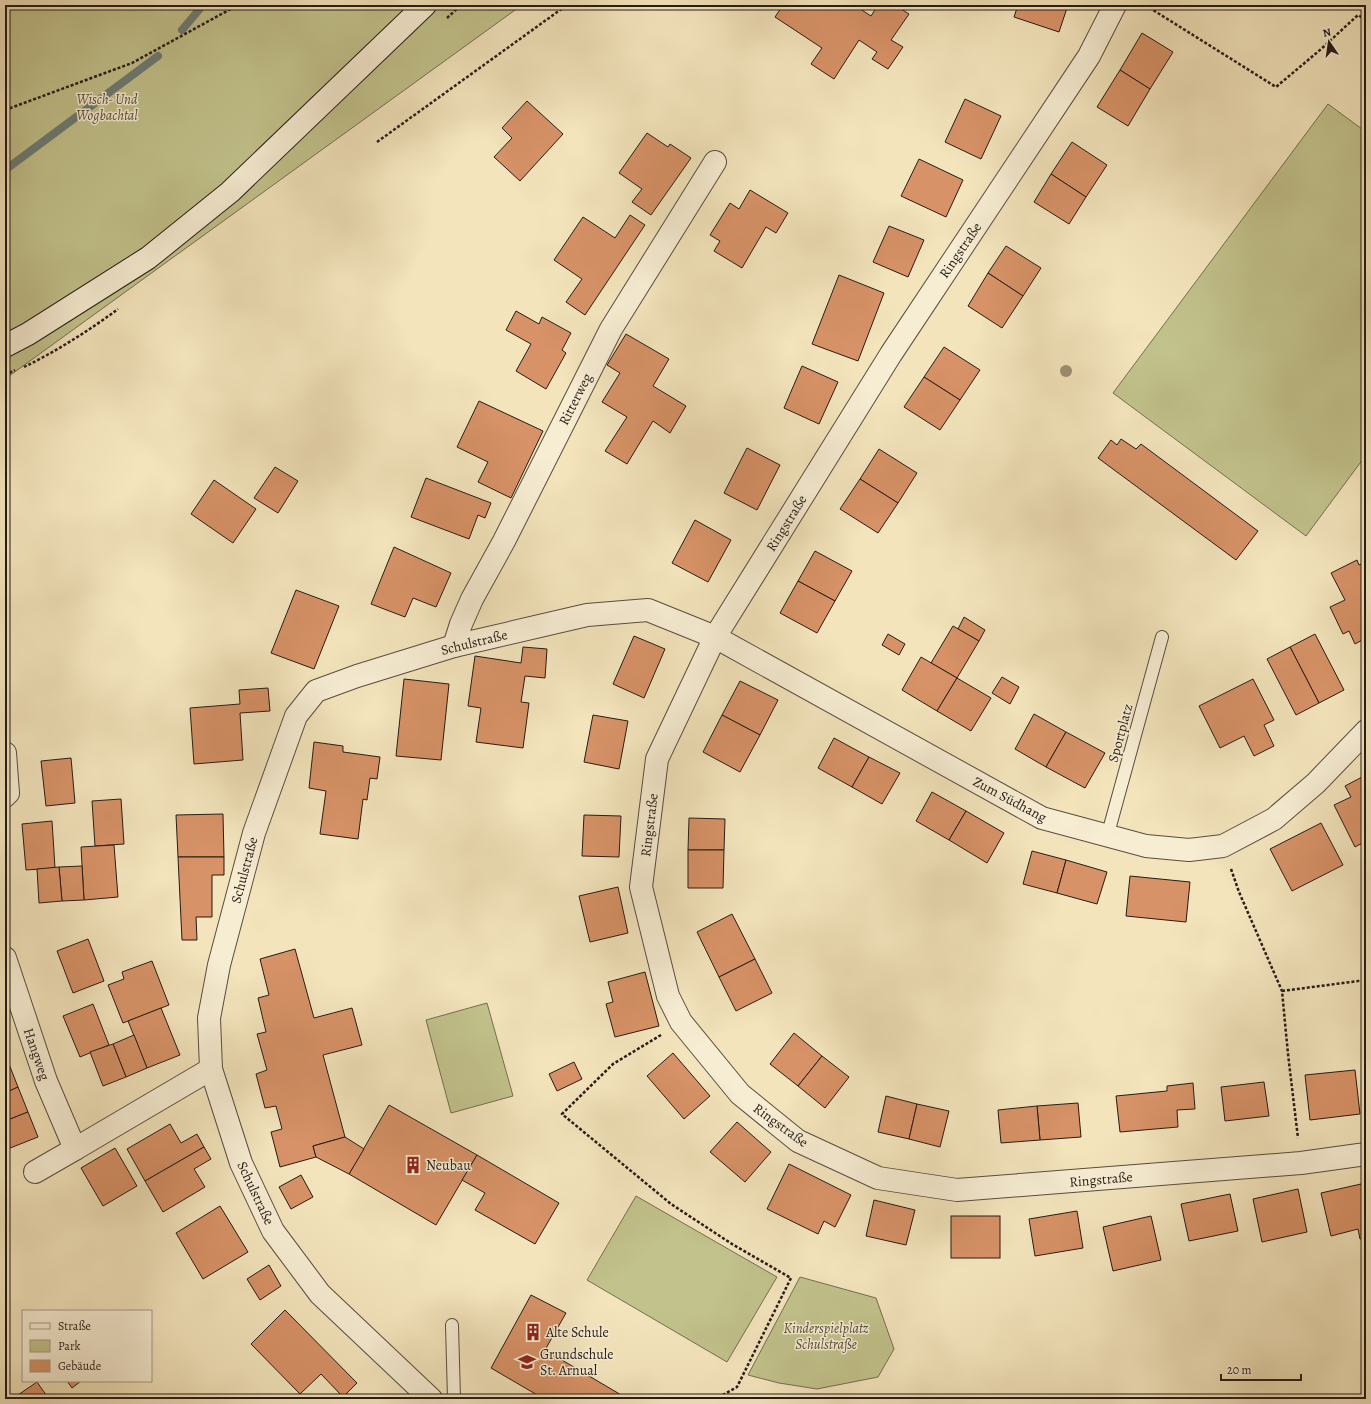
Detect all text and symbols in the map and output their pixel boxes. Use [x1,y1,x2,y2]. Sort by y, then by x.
north arrow [1309,22,1349,62]
text: N [1321,25,1332,41]
park label: Wisch- Und Wogbachtal [76,90,138,125]
street label: Ringstraße [935,219,986,282]
street label: Ritterweg [554,370,597,429]
street label: Ringstraße [762,491,811,555]
street label: Schulstraße [439,625,509,660]
street label: Sportplatz [1104,702,1137,765]
street label: Zum Südhang [970,772,1050,827]
street label: Ringstraße [636,792,663,858]
street label: Schulstraße [226,835,262,905]
street label: Hangweg [19,1025,54,1083]
street label: Ringstraße [749,1099,812,1152]
building icon: Neubau [403,1155,423,1175]
place label: Neubau [426,1156,471,1175]
street label: Schulstraße [233,1158,279,1228]
street label: Ringstraße [1069,1167,1134,1192]
legend [22,1310,152,1382]
text: Straße [58,1318,91,1334]
park label: Kinderspielplatz Schulstraße [784,1319,869,1354]
building icon: Alte Schule [523,1322,543,1342]
place label: Alte Schule [545,1323,609,1342]
text: Park [58,1338,81,1354]
place label: Grundschule St. Arnual [540,1345,614,1380]
school or university icon: Grundschule St. Arnual [517,1352,537,1372]
scale bar [1221,1356,1301,1382]
text: Gebäude [58,1358,101,1374]
text: 20 m [1227,1362,1251,1378]

